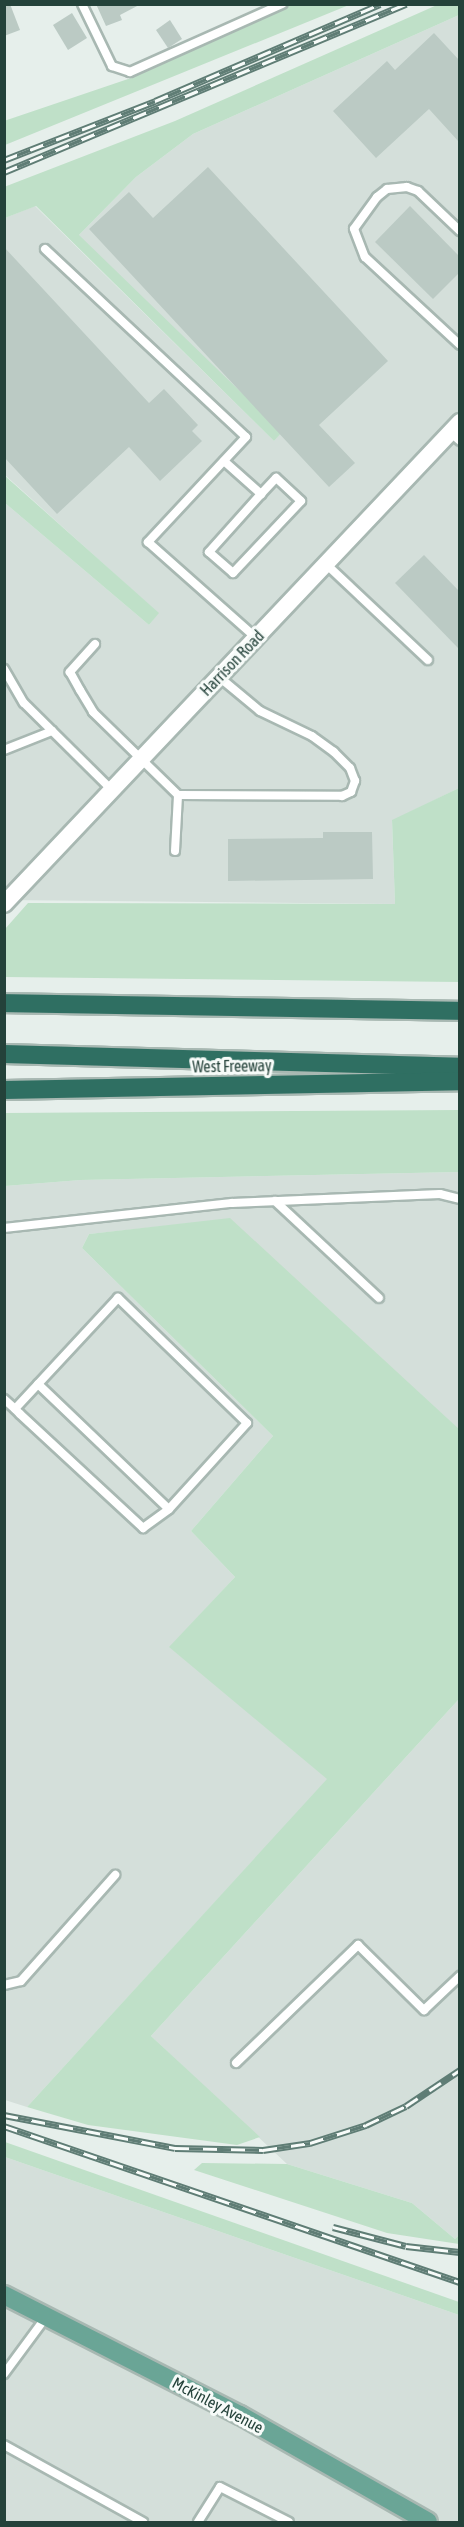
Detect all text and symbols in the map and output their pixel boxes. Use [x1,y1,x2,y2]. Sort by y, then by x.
street label: Harrison Road [196,626,268,700]
street label: West Freeway [192,1056,272,1076]
street label: McKinley Avenue [169,2373,267,2437]

